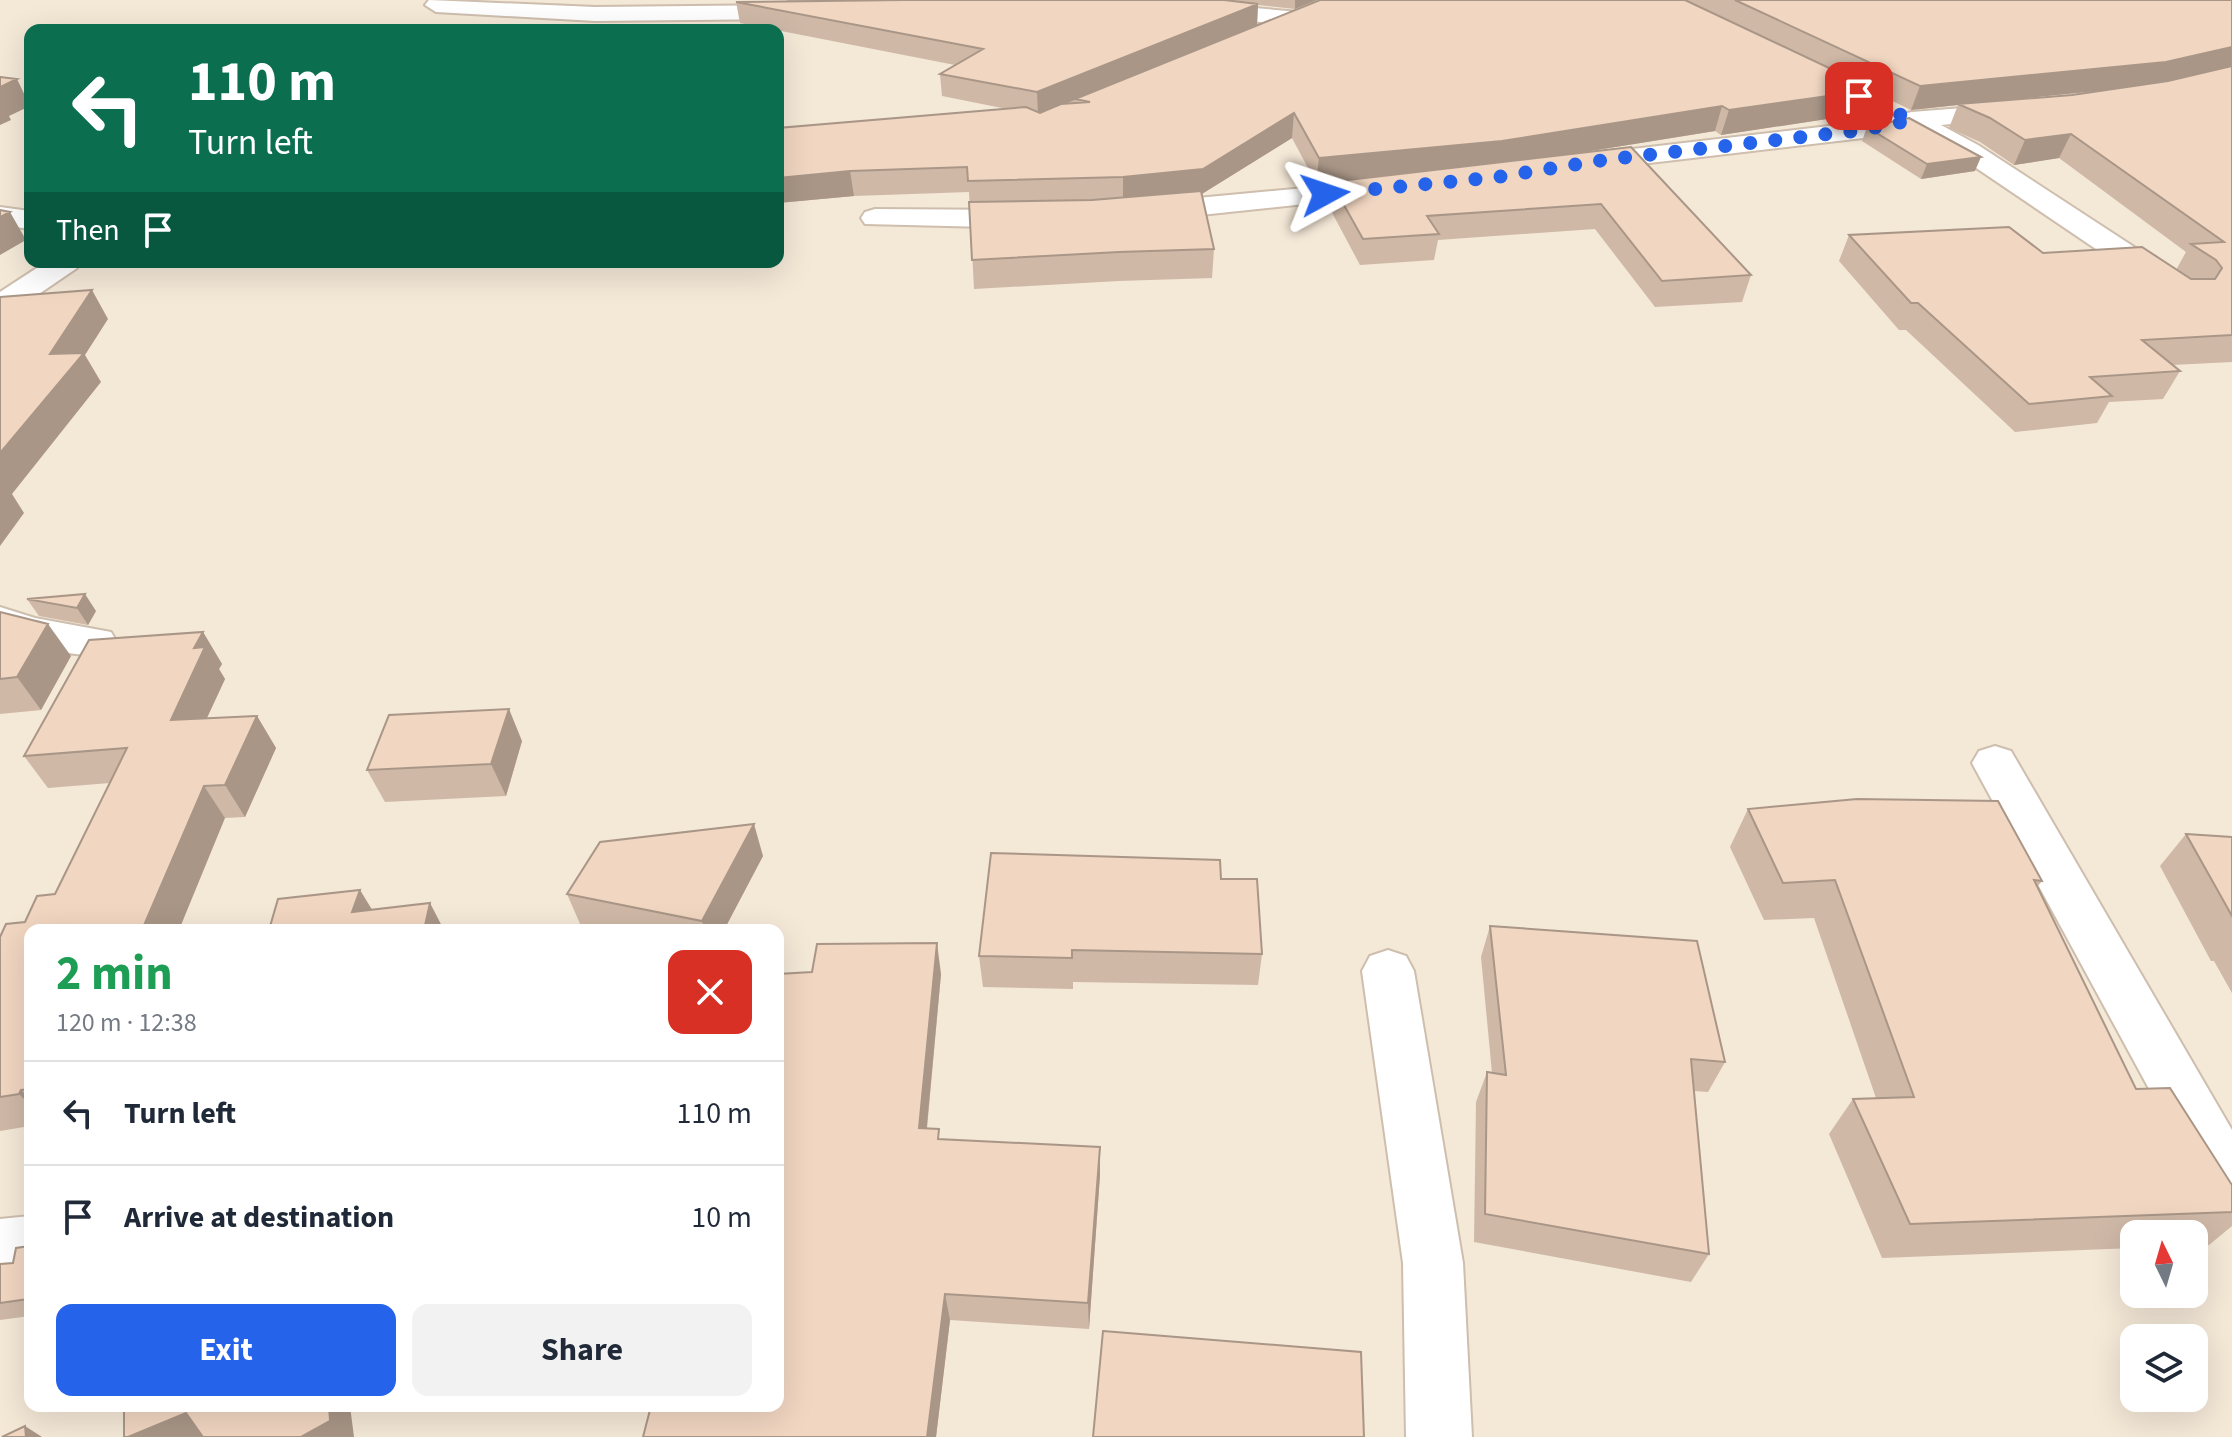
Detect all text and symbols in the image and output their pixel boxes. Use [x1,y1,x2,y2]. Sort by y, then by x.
text: 110 m [188,43,336,122]
icon: left [56,56,160,160]
pin [1825,62,1893,130]
icon: arrive [1837,74,1881,118]
text: Turn left [188,117,313,168]
position arrow [1283,152,1367,236]
icon: arrive [136,208,180,252]
text: Then [56,209,120,252]
text: 2 min [56,940,173,1008]
button: close [668,950,752,1034]
text: 120 m · 12:38 [56,1004,197,1041]
icon: left [56,1091,100,1135]
text: Turn left [124,1092,236,1135]
text: 110 m [676,1092,752,1135]
icon: arrive [56,1195,100,1239]
text: Arrive at destination [124,1196,394,1239]
text: 10 m [691,1196,752,1239]
north arrow [2120,1220,2208,1308]
map controls [2120,1220,2208,1412]
button: Exit [56,1304,396,1396]
button: Share [412,1304,752,1396]
button: layers [2120,1324,2208,1412]

